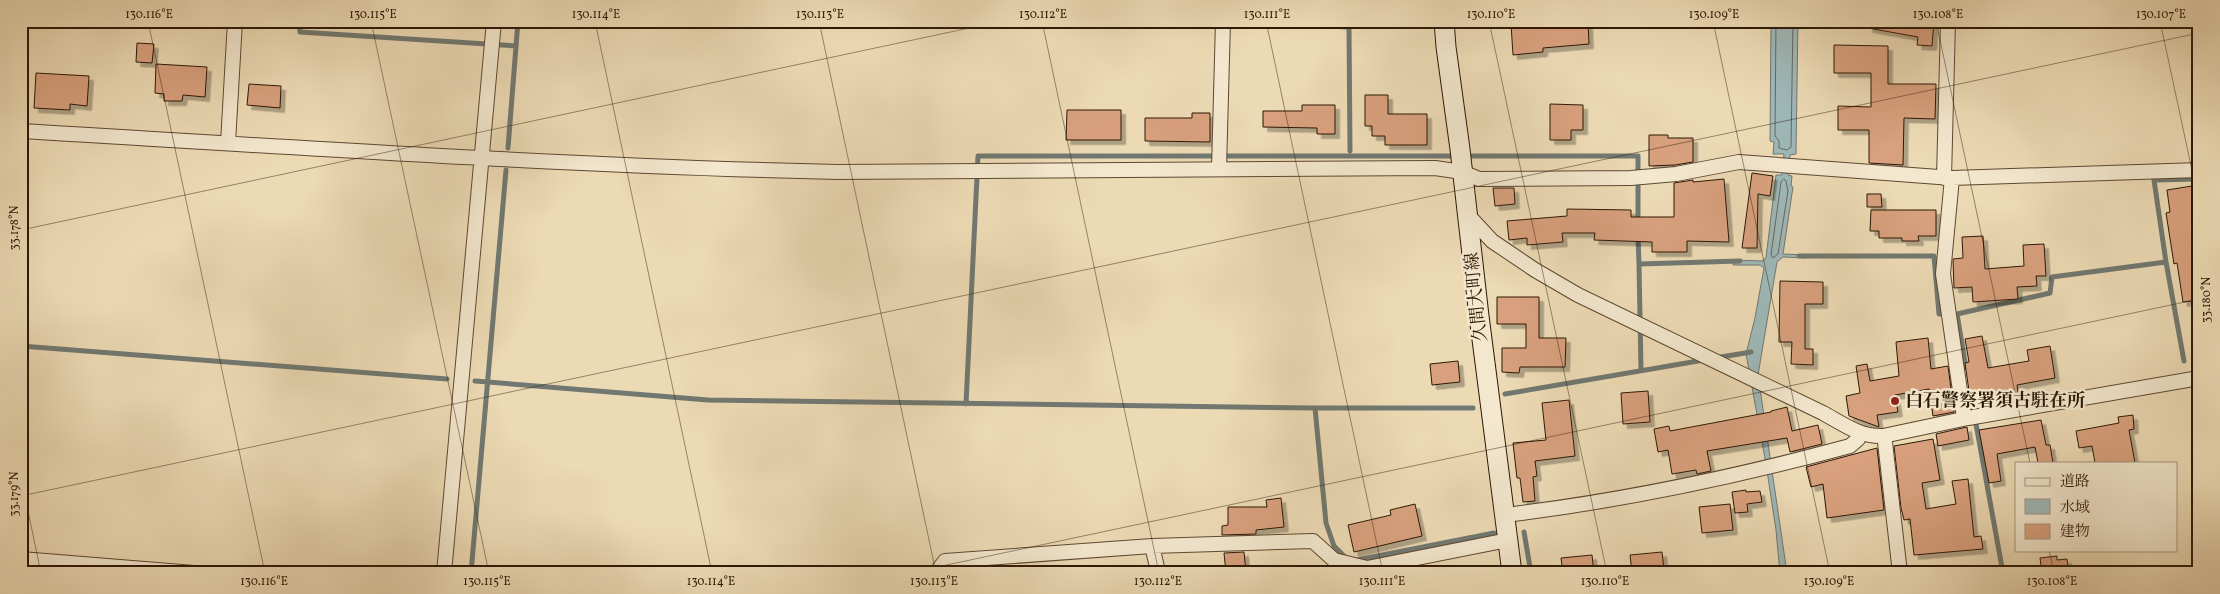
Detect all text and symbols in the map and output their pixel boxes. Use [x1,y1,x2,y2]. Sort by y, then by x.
text: 130.116°E [125,7,173,23]
text: 130.115°E [349,7,397,23]
text: 130.114°E [572,7,620,23]
text: 130.113°E [796,7,844,23]
text: 130.112°E [1019,7,1067,23]
text: 130.111°E [1244,7,1290,23]
text: 130.110°E [1467,7,1515,23]
text: 130.109°E [1689,7,1739,23]
text: 130.108°E [1913,7,1963,23]
text: 130.107°E [2136,7,2186,23]
text: 33.178°N [7,206,23,250]
street label: 久間大町線 [1460,251,1494,343]
text: 33.180°N [2199,277,2215,323]
place label: 白石警察署須古駐在所 [1905,389,2085,414]
marker: 白石警察署須古駐在所 [1889,395,1901,407]
legend [2015,462,2178,552]
text: 33.179°N [7,472,23,516]
text: 道路 [2060,472,2090,493]
text: 水域 [2060,498,2090,519]
text: 建物 [2060,522,2090,543]
text: 130.116°E [240,574,288,590]
text: 130.115°E [463,574,511,590]
text: 130.114°E [687,574,735,590]
text: 130.113°E [910,574,958,590]
text: 130.112°E [1134,574,1182,590]
text: 130.111°E [1359,574,1405,590]
text: 130.110°E [1581,574,1629,590]
text: 130.109°E [1804,574,1854,590]
text: 130.108°E [2027,574,2077,590]

